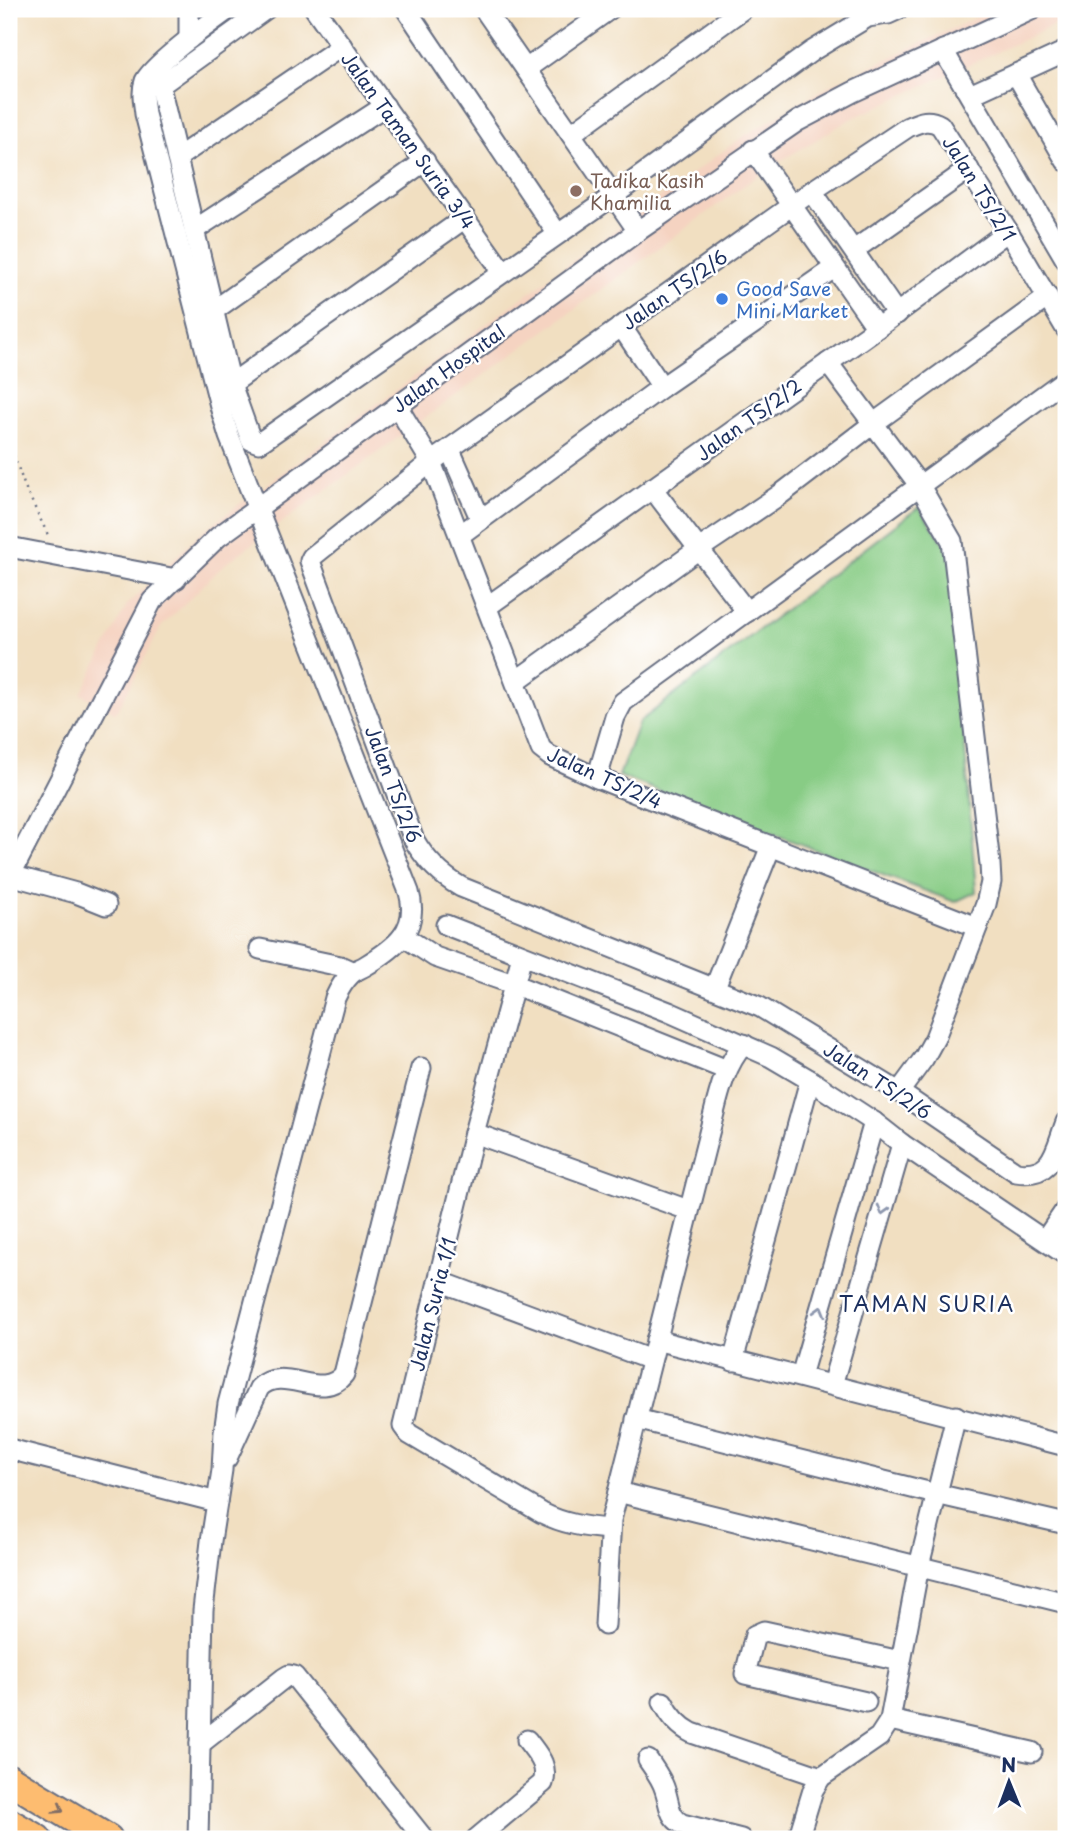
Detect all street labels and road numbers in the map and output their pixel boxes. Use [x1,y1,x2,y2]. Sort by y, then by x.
street label: Jalan Taman Suria 3/4 [335,46,483,234]
street label: Jalan TS/2/1 [936,130,1024,246]
street label: Jalan TS/2/6 [615,242,733,336]
street label: Jalan Hospital [386,317,510,419]
street label: Jalan TS/2/2 [689,371,807,467]
street label: Jalan TS/2/6 [359,721,429,847]
street label: Jalan TS/2/4 [543,739,667,815]
street label: Jalan TS/2/6 [819,1035,937,1125]
street label: Jalan Suria 1/1 [402,1234,462,1374]

